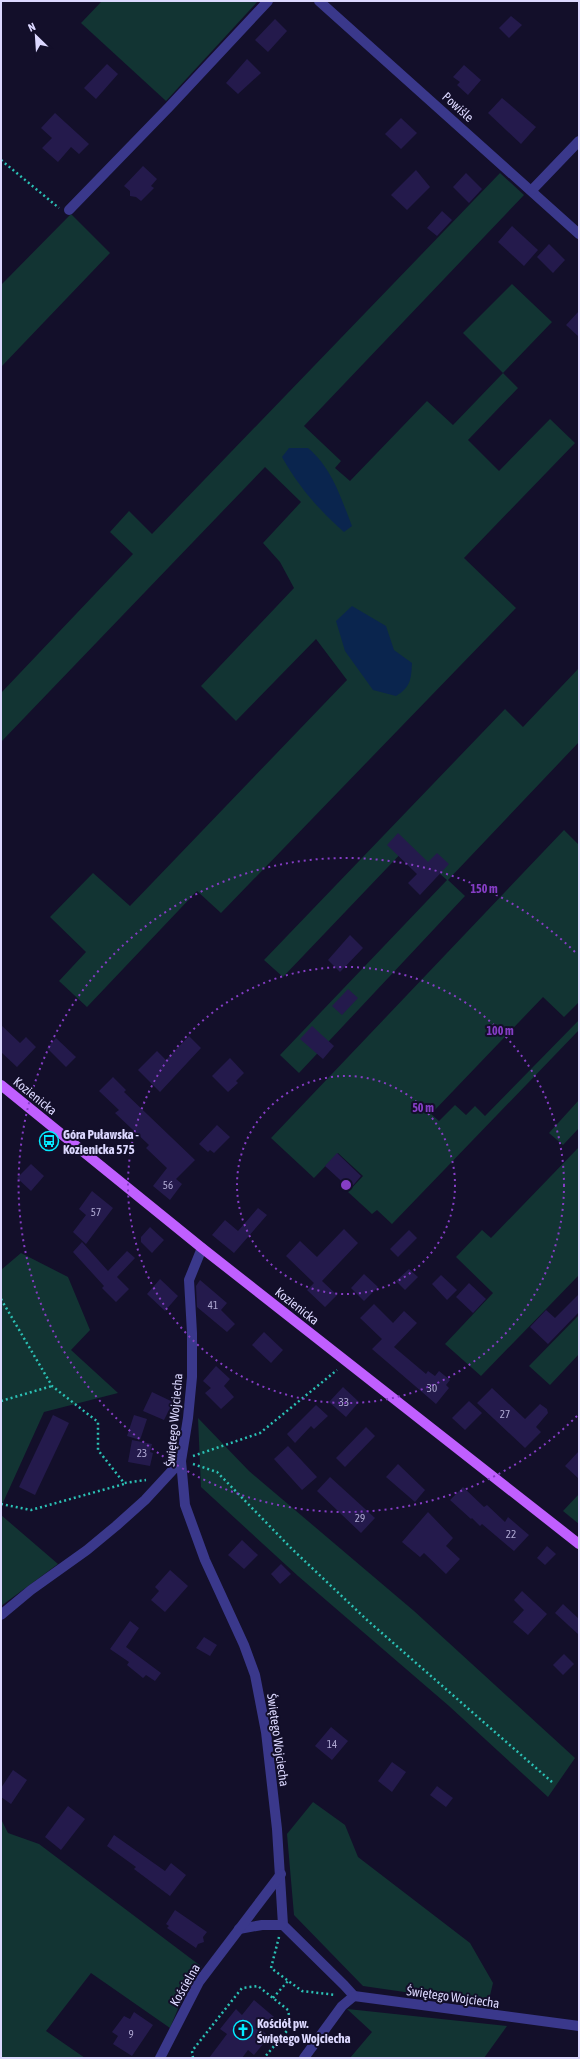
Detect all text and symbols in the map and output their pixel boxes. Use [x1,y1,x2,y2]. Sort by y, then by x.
north arrow [16,16,56,56]
text: N [26,20,37,34]
street label: Powiśle [439,89,477,125]
text: 150 m [470,882,498,896]
text: 100 m [486,1024,514,1038]
street label: Kozienicka [10,1074,60,1118]
text: 50 m [412,1101,434,1115]
place label: Góra Puławska - Kozienicka 575 [63,1127,139,1157]
bus stop icon: Góra Puławska - Kozienicka 575 [38,1130,60,1152]
centre of rings [339,1178,353,1192]
house number: 56 [163,1179,173,1191]
house number: 57 [91,1206,101,1218]
street label: Kozienicka [272,1284,322,1328]
house number: 41 [208,1299,218,1311]
street label: Świętego Wojciecha [162,1373,186,1467]
house number: 30 [427,1382,437,1394]
house number: 33 [339,1396,349,1408]
house number: 27 [500,1408,510,1420]
house number: 23 [137,1447,147,1459]
house number: 29 [355,1512,365,1524]
house number: 22 [506,1528,516,1540]
street label: Świętego Wojciecha [264,1693,292,1787]
house number: 14 [327,1738,337,1750]
street label: Kościelna [167,1961,203,2009]
street label: Świętego Wojciecha [406,1983,500,2011]
place label: Kościół pw. Świętego Wojciecha [257,2016,351,2046]
church icon: Kościół pw. Świętego Wojciecha [232,2019,254,2041]
house number: 9 [128,2028,134,2040]

